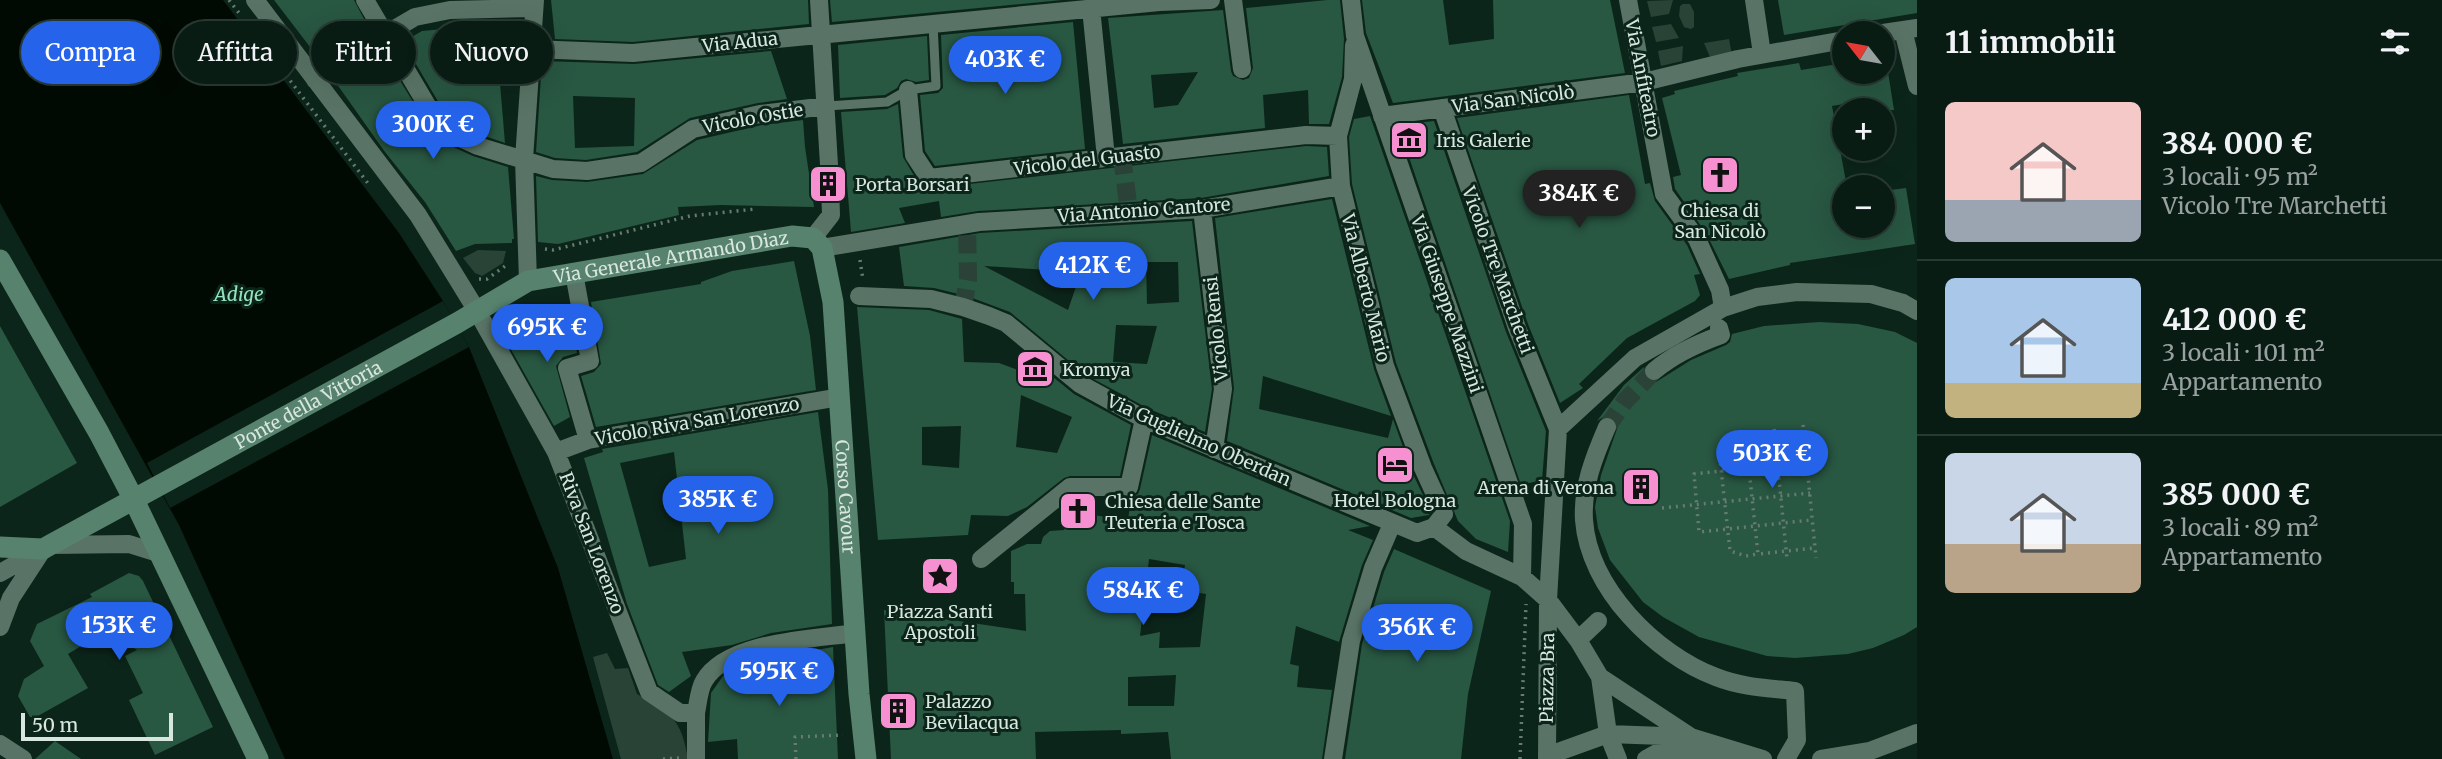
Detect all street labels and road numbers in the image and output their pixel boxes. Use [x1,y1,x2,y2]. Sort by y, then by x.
street label: Via Anfiteatro [1620,16,1666,139]
street label: Via Adua [700,27,779,58]
street label: Via San Nicolò [1449,80,1576,118]
street label: Vicolo Ostie [700,98,805,138]
street label: Vicolo del Guasto [1011,140,1162,181]
street label: Vicolo Tre Marchetti [1457,182,1539,357]
street label: Via Antonio Cantore [1056,192,1231,228]
street label: Via Alberto Mario [1336,211,1396,365]
street label: Via Giuseppe Mazzini [1405,211,1488,396]
street label: Via Generale Armando Diaz [551,225,790,288]
street label: Vicolo Rensi [1199,275,1233,384]
street label: Ponte della Vittoria [230,355,386,454]
street label: Via Guglielmo Oberdan [1102,389,1295,491]
street label: Vicolo Riva San Lorenzo [592,392,801,450]
street label: Corso Cavour [831,439,861,555]
street label: Riva San Lorenzo [554,469,630,617]
street label: Piazza Bra [1535,632,1559,723]

